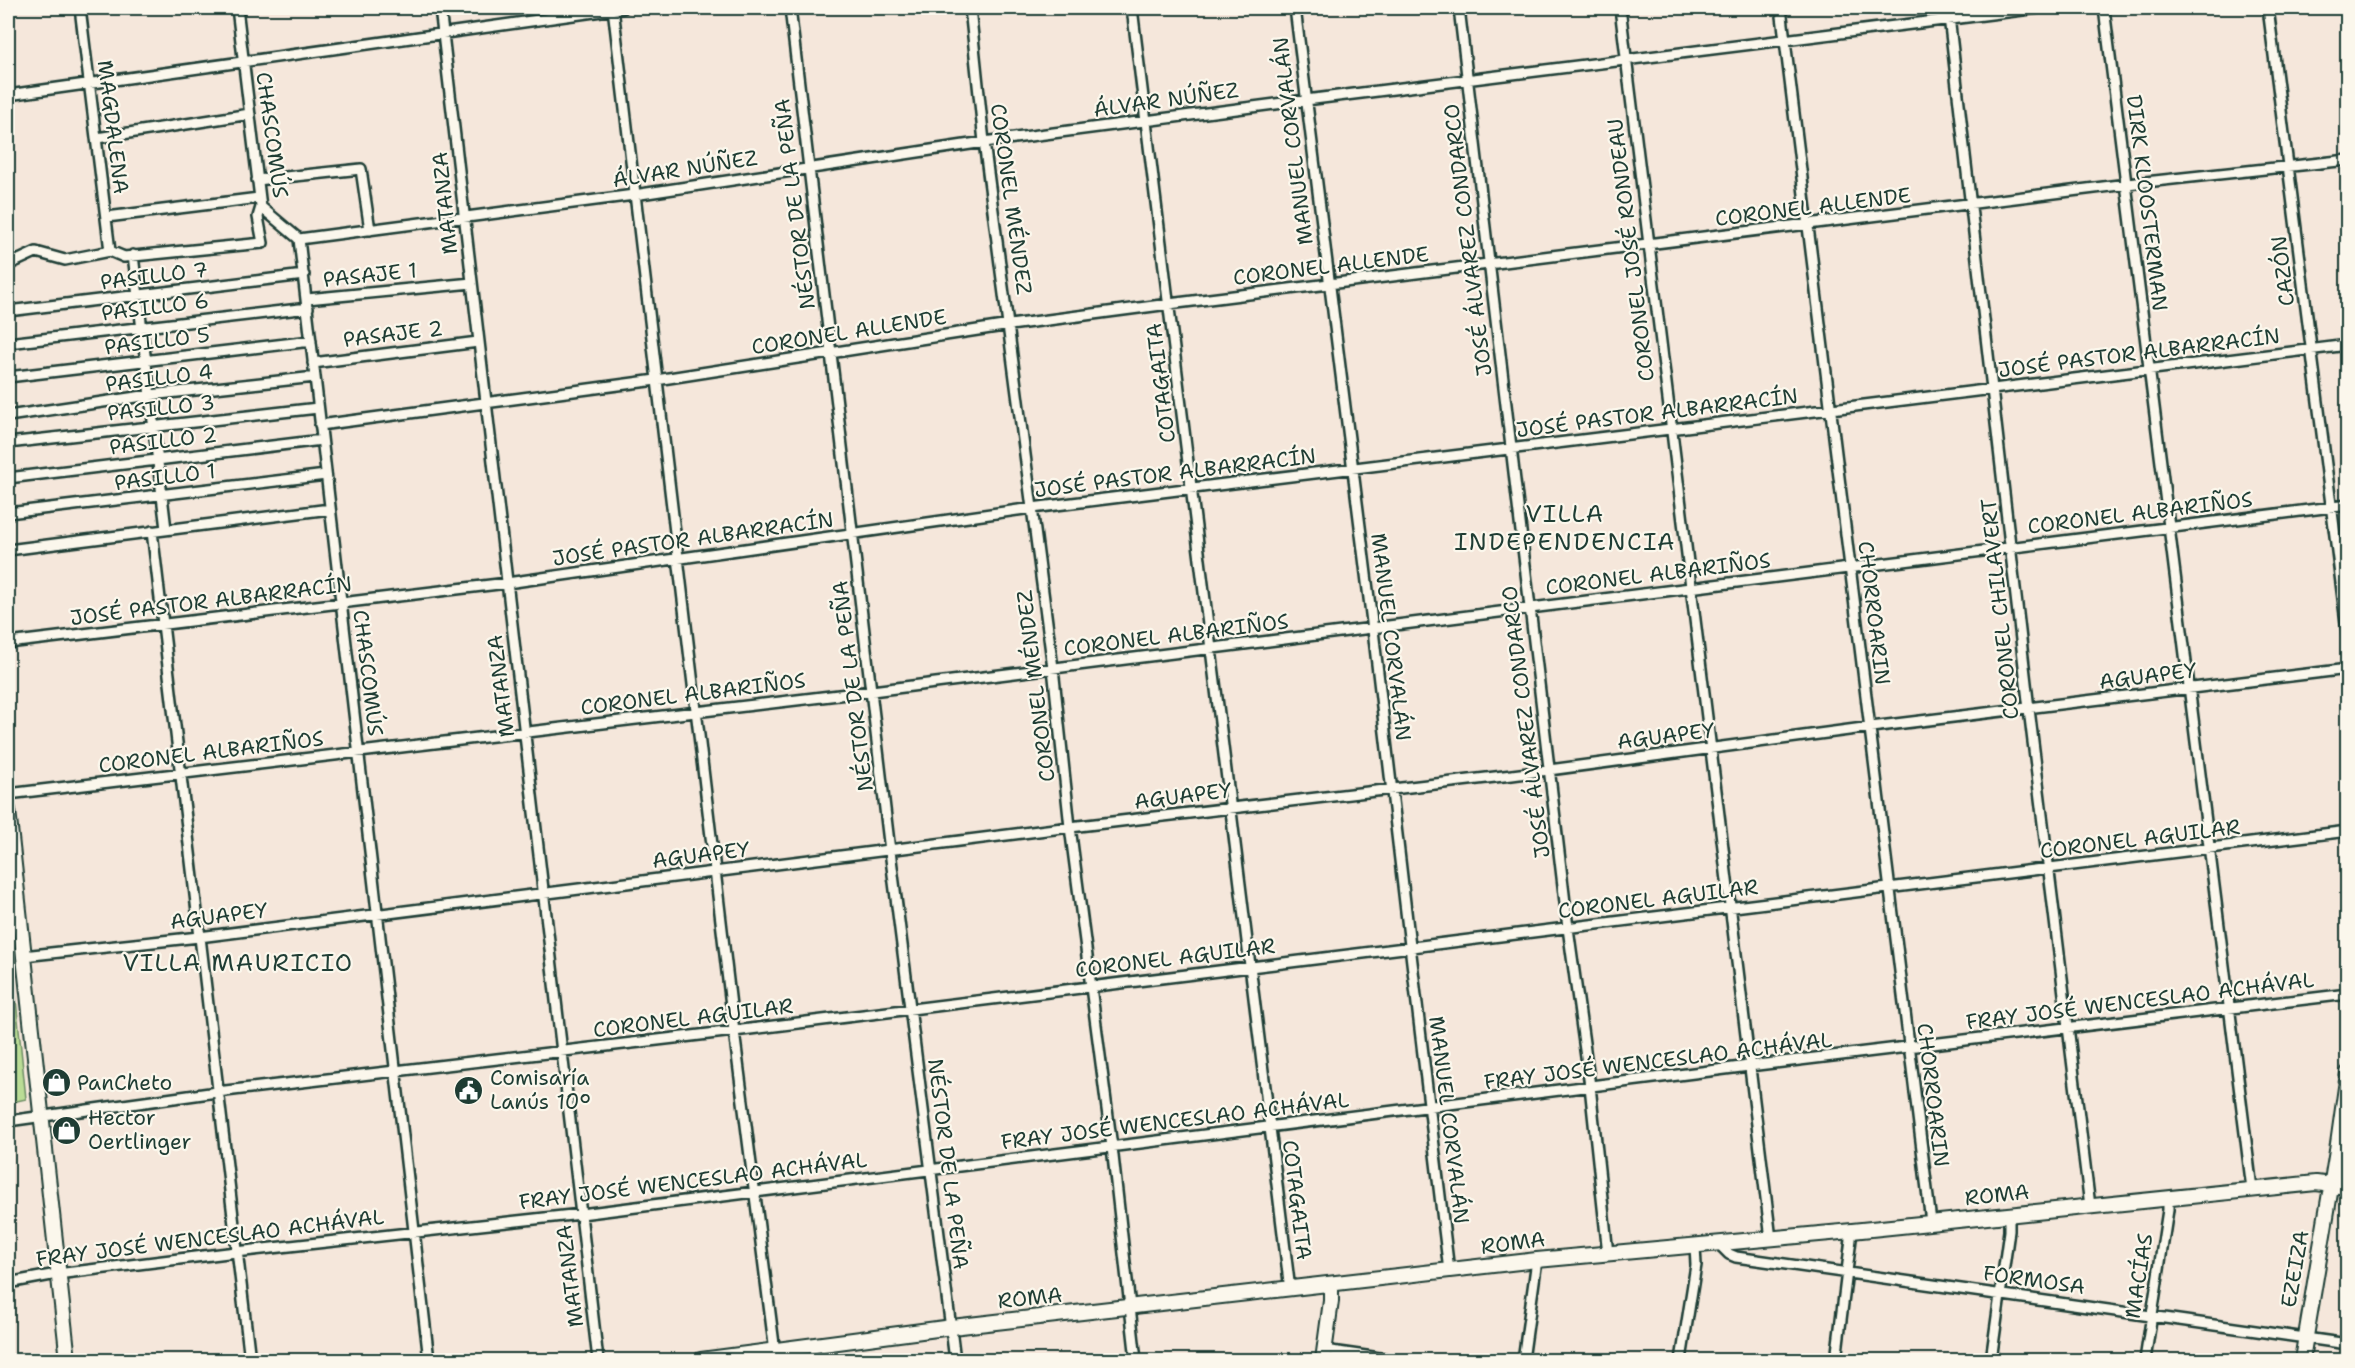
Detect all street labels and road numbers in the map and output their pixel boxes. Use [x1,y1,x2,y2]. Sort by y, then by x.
street label: MANUEL CORVALÁN [1265,35,1320,247]
street label: MAGDALENA [91,58,135,196]
street label: CHASCOMÚS [249,70,296,200]
street label: ÁLVAR NÚÑEZ [1091,75,1241,124]
street label: DIRK KLOOSTERMAN [2120,93,2174,313]
street label: NÉSTOR DE LA PEÑA [767,97,822,311]
street label: CORONEL MÉNDEZ [984,101,1039,297]
street label: JOSÉ ÁLVAREZ CONDARCO [1436,102,1499,378]
street label: CORONEL JOSÉ RONDEAU [1600,117,1661,383]
street label: ÁLVAR NÚÑEZ [610,143,760,194]
street label: MATANZA [426,150,464,256]
street label: CORONEL ALLENDE [1714,181,1912,233]
street label: CAZÓN [2264,234,2301,308]
street label: CORONEL ALLENDE [1232,240,1430,292]
street label: PASILLO 7 [99,256,209,296]
street label: PASAJE 1 [322,256,418,294]
street label: PASILLO 6 [100,287,210,327]
street label: CORONEL ALLENDE [750,303,948,361]
street label: PASAJE 2 [342,314,444,354]
street label: PASILLO 5 [103,321,211,361]
street label: COTAGAITA [1140,321,1182,445]
street label: JOSÉ PASTOR ALBARRACÍN [1996,321,2281,384]
street label: PASILLO 4 [104,358,214,398]
street label: JOSÉ PASTOR ALBARRACÍN [1514,381,1799,444]
street label: PASILLO 3 [106,388,216,428]
street label: PASILLO 2 [108,421,218,461]
street label: JOSÉ PASTOR ALBARRACÍN [1032,441,1317,504]
street label: PASILLO 1 [113,457,217,497]
street label: CORONEL ALBARIÑOS [2026,484,2254,541]
street label: CORONEL CHILAVERT [1974,497,2026,721]
street label: JOSÉ PASTOR ALBARRACÍN [550,504,835,573]
street label: MANUEL CORVALÁN [1364,531,1419,743]
street label: CHORROARIN [1851,540,1897,686]
street label: CORONEL ALBARIÑOS [1544,545,1772,602]
street label: JOSÉ PASTOR ALBARRACÍN [68,569,353,632]
street label: NÉSTOR DE LA PEÑA [825,579,880,793]
street label: JOSÉ ÁLVAREZ CONDARCO [1494,584,1557,860]
street label: CORONEL MÉNDEZ [1009,588,1062,784]
street label: CORONEL ALBARIÑOS [1062,606,1290,663]
street label: CHASCOMÚS [346,608,391,738]
street label: MATANZA [481,633,521,739]
street label: AGUAPEY [2098,656,2199,696]
street label: CORONEL ALBARIÑOS [579,665,807,722]
street label: AGUAPEY [1616,716,1717,756]
street label: CORONEL ALBARIÑOS [97,723,325,780]
street label: AGUAPEY [1133,776,1234,816]
street label: CORONEL AGUILAR [2038,813,2242,865]
street label: AGUAPEY [651,835,752,875]
street label: CORONEL AGUILAR [1556,873,1760,925]
street label: AGUAPEY [169,896,270,936]
street label: CORONEL AGUILAR [1073,932,1277,984]
street label: FRAY JOSÉ WENCESLAO ACHÁVAL [1964,965,2316,1036]
street label: CORONEL AGUILAR [591,992,795,1044]
street label: MANUEL CORVALÁN [1422,1014,1477,1226]
street label: CHORROARIN [1910,1022,1956,1168]
street label: FRAY JOSÉ WENCESLAO ACHÁVAL [1482,1025,1834,1096]
street label: NÉSTOR DE LA PEÑA [921,1057,976,1271]
street label: FRAY JOSÉ WENCESLAO ACHÁVAL [999,1085,1351,1156]
street label: COTAGAITA [1276,1138,1318,1262]
street label: FRAY JOSÉ WENCESLAO ACHÁVAL [517,1145,869,1216]
street label: ROMA [1963,1178,2031,1212]
street label: FRAY JOSÉ WENCESLAO ACHÁVAL [34,1202,386,1273]
street label: MATANZA [550,1223,590,1329]
street label: ROMA [1479,1225,1547,1261]
street label: EZEIZA [2274,1228,2316,1310]
street label: MACÍAS [2117,1231,2160,1321]
street label: FORMOSA [1981,1259,2087,1301]
street label: ROMA [996,1281,1064,1315]

